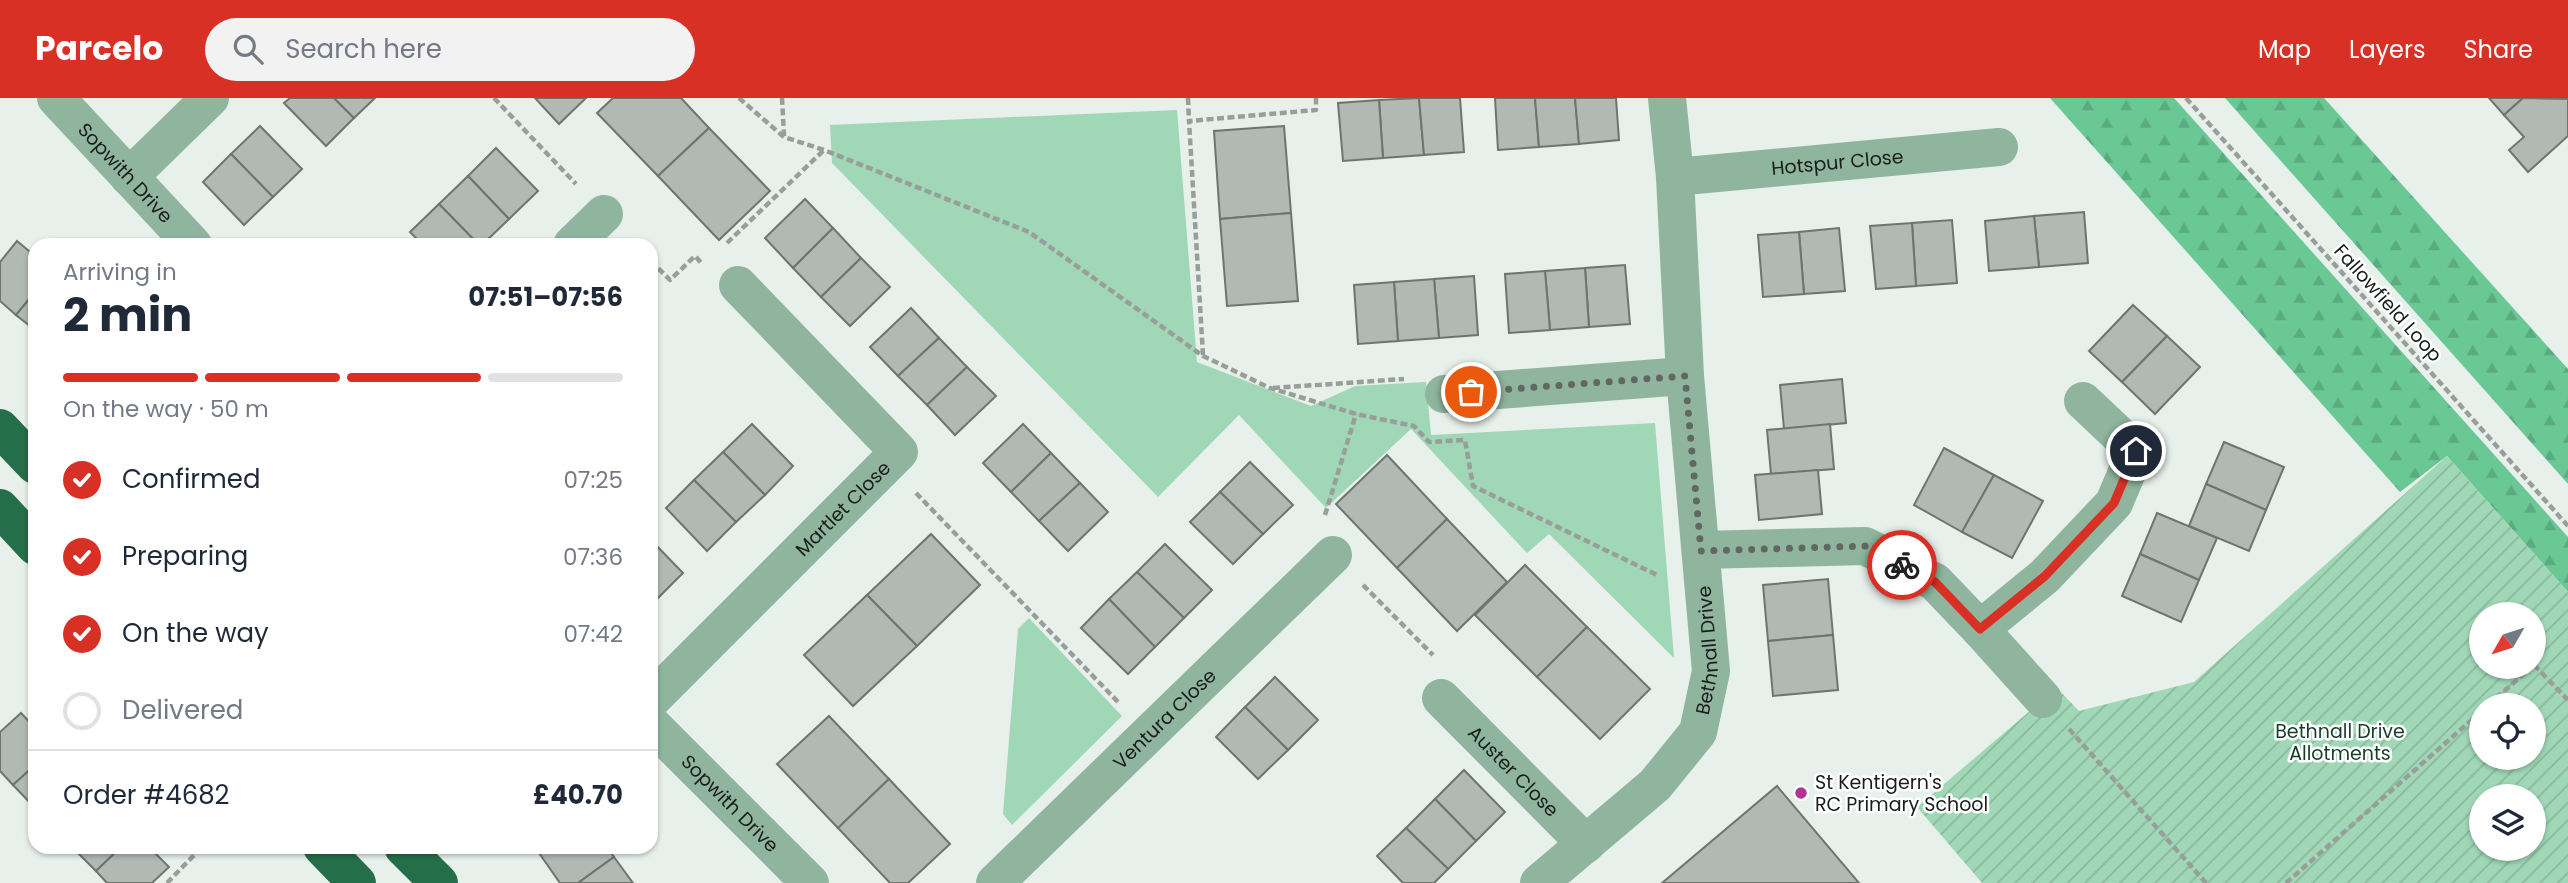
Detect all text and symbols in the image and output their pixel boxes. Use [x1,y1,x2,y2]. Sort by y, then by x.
search box [205,18,695,81]
text: Parcelo [35,25,163,72]
icon: search [229,30,267,68]
text: Search here [285,31,442,67]
text: Map [2258,33,2311,66]
text: Layers [2349,33,2425,66]
text: Share [2463,33,2533,66]
street label: Sopwith Drive [72,116,179,229]
street label: Hotspur Close [1770,142,1905,182]
street label: Fallowfield Loop [2328,238,2448,368]
text: Arriving in [63,256,177,288]
text: 07:51–07:56 [468,279,623,315]
text: 2 min [63,283,192,347]
pin [1441,362,1501,422]
icon: bag [1452,373,1490,411]
text: On the way · 50 m [63,393,269,425]
pin [2106,421,2166,481]
icon: home [2117,432,2155,470]
street label: Martlet Close [789,455,896,562]
icon: check [63,461,101,499]
text: Confirmed [122,461,260,497]
text: 07:25 [563,464,623,496]
courier [1867,530,1937,600]
icon: check [63,538,101,576]
text: Preparing [122,538,248,574]
text: 07:36 [563,541,623,573]
icon: bike [1883,546,1921,584]
street label: Bethnall Drive [1689,585,1725,717]
north arrow [2469,602,2546,679]
map controls [2469,602,2546,861]
icon: check [63,615,101,653]
text: On the way [122,615,269,651]
text: 07:42 [563,618,623,650]
street label: Ventura Close [1107,662,1222,775]
text: Delivered [122,692,243,728]
button: locate [2469,693,2546,770]
park label: Bethnall Drive Allotments [2275,718,2405,767]
street label: Auster Close [1462,719,1565,823]
street label: Sopwith Drive [675,748,785,858]
place label: St Kentigern's RC Primary School [1815,769,1988,818]
text: Order #4682 [63,777,230,813]
text: £40.70 [533,777,623,813]
button: layers [2469,784,2546,861]
marker: St Kentigern's RC Primary School [1793,785,1809,801]

